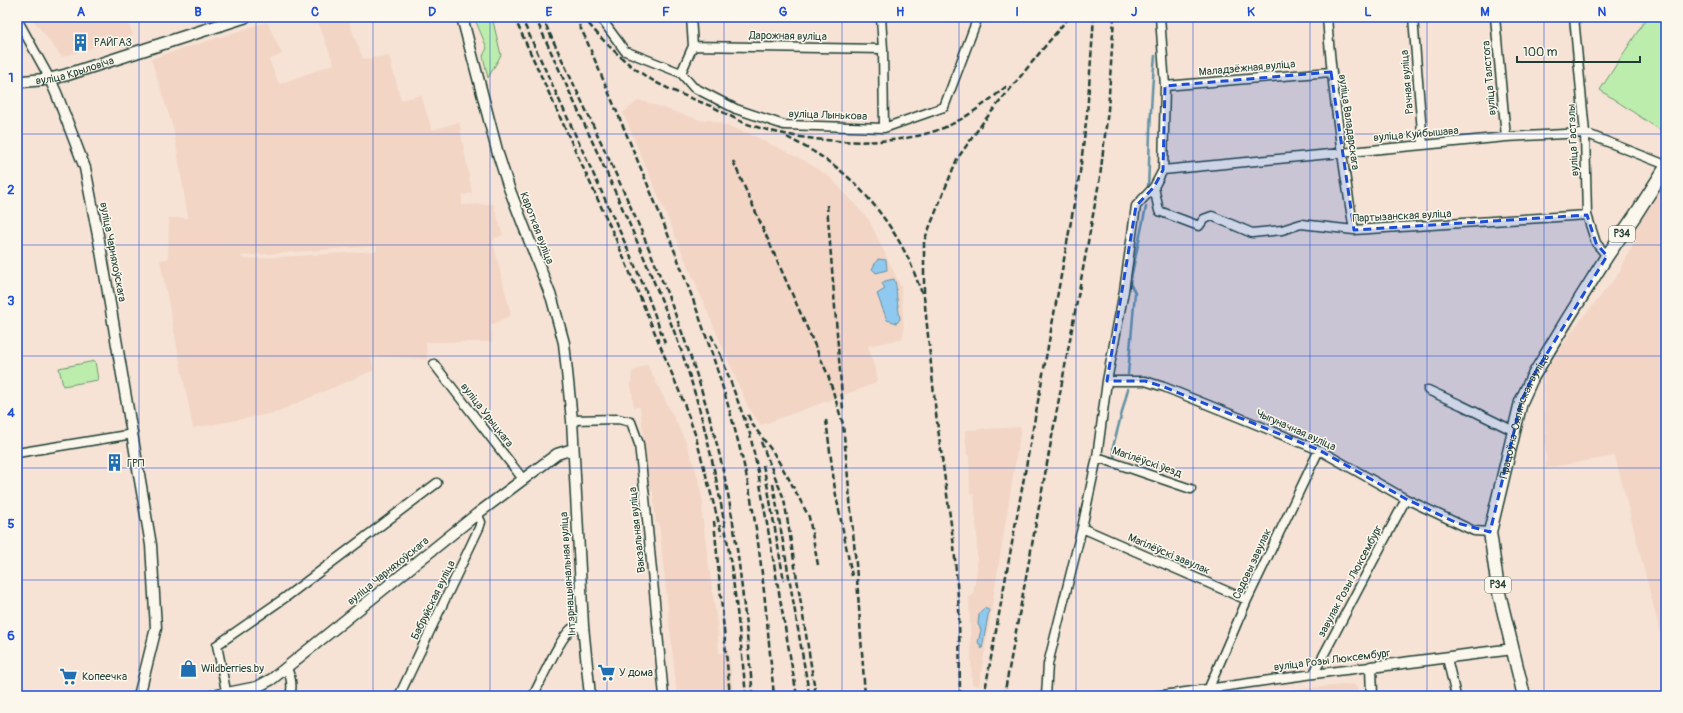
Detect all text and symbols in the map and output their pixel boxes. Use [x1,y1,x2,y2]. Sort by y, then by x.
text: A [77,4,86,20]
text: B [194,4,202,20]
text: C [311,4,319,20]
text: D [428,4,436,20]
text: E [546,4,553,20]
text: F [662,4,670,20]
text: G [779,4,788,20]
text: H [896,4,904,20]
text: I [1015,4,1019,20]
text: J [1131,4,1137,20]
text: K [1247,4,1255,20]
text: L [1364,4,1372,20]
text: M [1480,4,1490,20]
text: N [1598,4,1607,20]
street label: Дарожная вуліца [748,29,827,43]
building icon: РАЙГАЗ [71,32,91,52]
place label: РАЙГАЗ [94,36,132,49]
scale bar [1517,38,1640,64]
street label: вуліца Талстога [1479,40,1499,116]
text: 100 m [1523,45,1558,60]
street label: Рачная вуліца [1398,49,1416,115]
street label: вуліца Крыловіча [35,53,115,87]
street label: Маладзёжная вуліца [1198,57,1296,79]
text: 1 [8,70,14,86]
street label: вуліца Валадарскага [1336,73,1362,171]
street label: вуліца Гастэлы [1565,104,1581,176]
street label: вуліца Лынькова [789,107,867,123]
street label: вуліца Куйбышава [1373,124,1459,144]
text: 2 [7,182,15,198]
street label: Кароткая вуліца [517,190,557,266]
street label: вуліца Чарняхоўскага [97,201,129,303]
street label: Партызанская вуліца [1352,207,1452,225]
road number: Р34 [1609,226,1635,242]
text: 3 [7,293,15,309]
street label: Працоўна-Сялянская вуліца [1496,351,1552,480]
street label: вуліца Урыцкага [458,380,516,450]
text: 4 [7,405,15,421]
street label: Чыгуначная вуліца [1254,407,1338,453]
street label: Магілёўскі ўезд [1110,444,1184,480]
building icon: ГРП [104,453,124,473]
place label: ГРП [127,457,145,470]
street label: Вакзальная вуліца [626,486,648,574]
street label: Інтэрнацыянальная вуліца [557,511,579,637]
text: 5 [7,516,15,532]
street label: завулак Розы Люксембург [1315,523,1385,639]
street label: Садовы завулак [1230,526,1274,601]
street label: Магілёўскі завулак [1126,531,1212,577]
street label: вуліца Чарняхоўскага [345,534,431,608]
street label: Бабруйская вуліца [408,558,458,642]
road number: Р34 [1485,577,1511,593]
text: 6 [7,628,15,644]
street label: вуліца Розы Люксембург [1273,646,1391,674]
shop icon: Wildberries.by [178,658,198,678]
place label: Wildberries.by [201,662,264,675]
supermarket icon: У дома [596,662,616,682]
supermarket icon: Копеечка [59,666,79,686]
place label: У дома [619,666,653,679]
place label: Копеечка [82,670,127,683]

